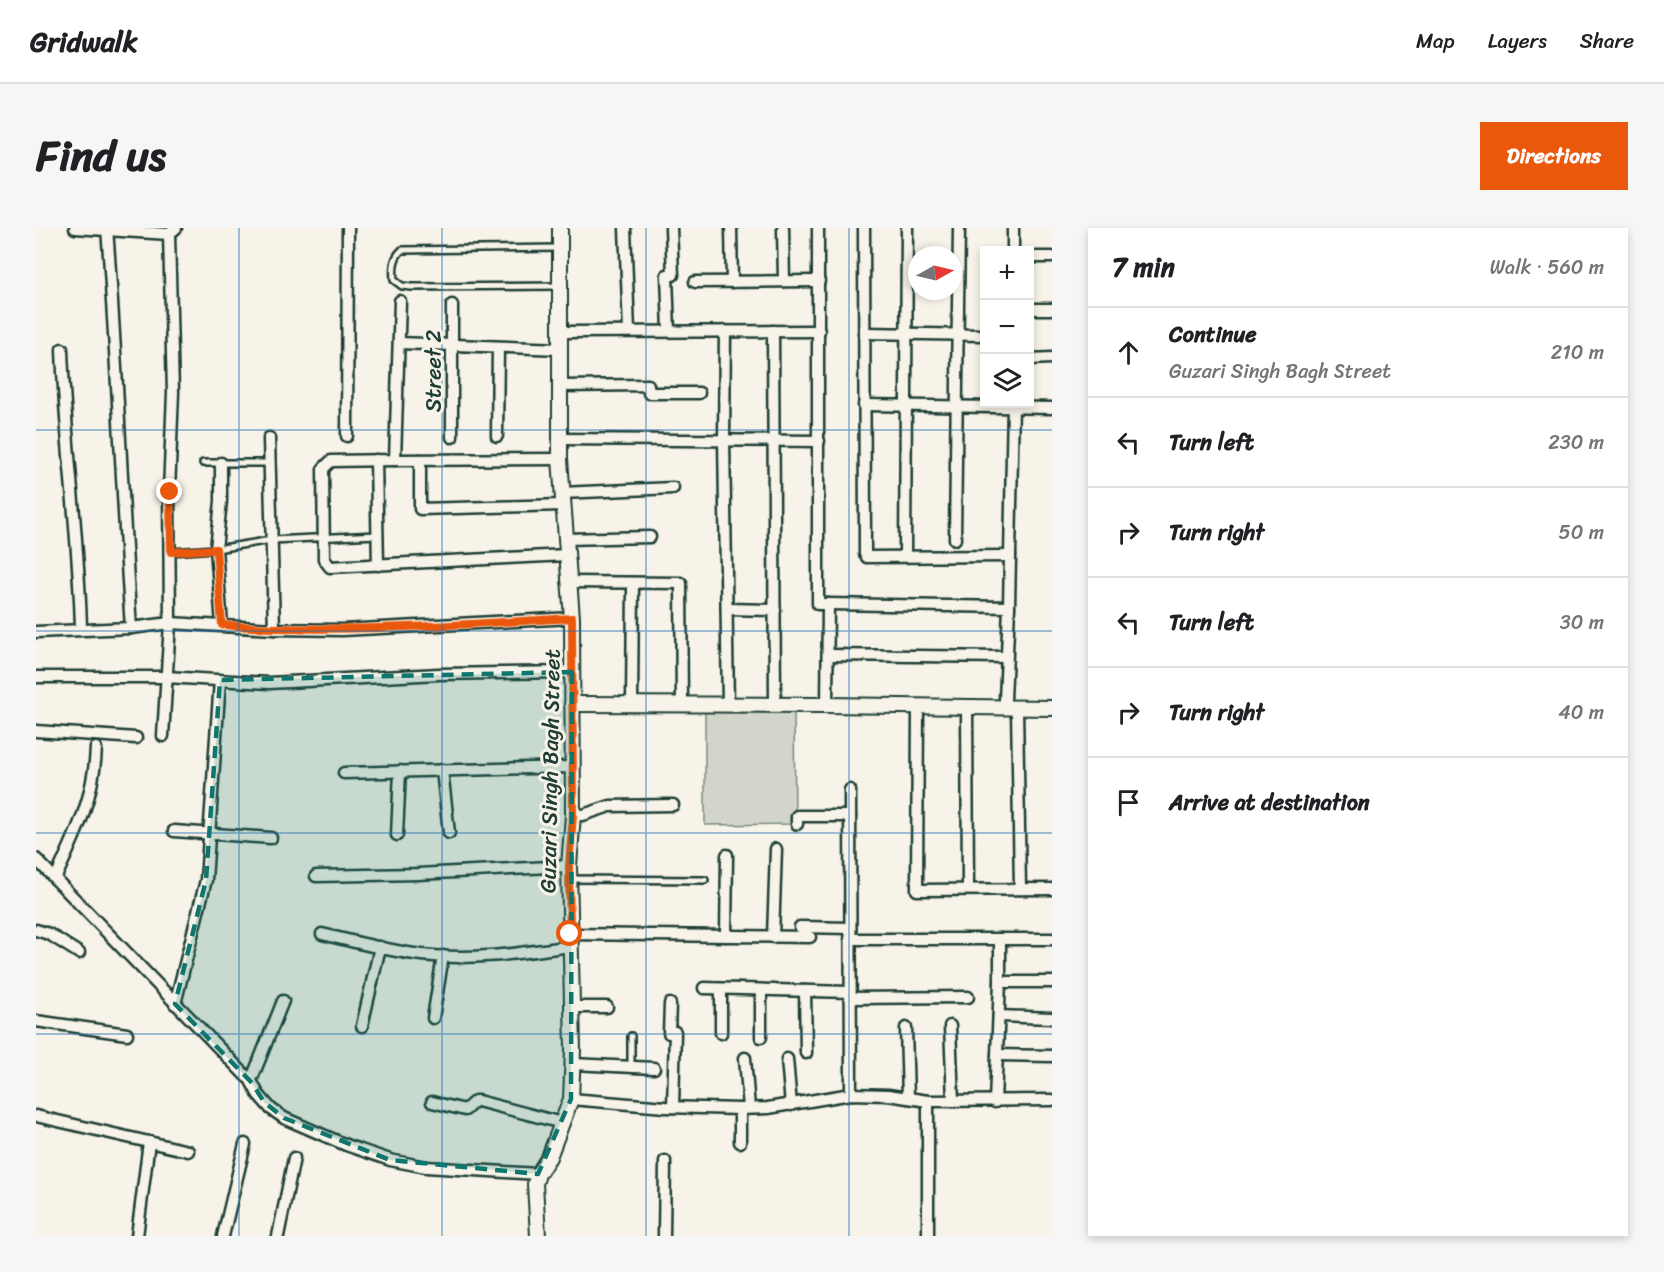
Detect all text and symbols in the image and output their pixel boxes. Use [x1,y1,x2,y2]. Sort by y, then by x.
text: Gridwalk [30,17,138,66]
text: Map [1416,22,1455,60]
text: Layers [1488,22,1547,60]
text: Share [1580,22,1634,60]
text: Find us [36,119,166,193]
button: Directions [1480,122,1628,190]
text: 7 min [1112,244,1175,290]
north arrow [908,246,962,300]
map controls [980,246,1034,408]
button: + [980,246,1034,300]
text: Walk · 560 m [1490,250,1604,285]
button: − [980,300,1034,354]
text: Continue [1169,315,1257,354]
street label: Street 2 [414,330,453,412]
text: 210 m [1551,335,1604,370]
icon: ahead [1112,336,1145,369]
button: layers [980,354,1034,408]
text: Guzari Singh Bagh Street [1169,354,1391,389]
text: Turn left [1169,423,1254,462]
text: 230 m [1548,425,1604,460]
icon: left [1112,426,1145,459]
route end [156,478,182,504]
text: Turn right [1169,513,1264,552]
text: 50 m [1559,515,1604,550]
icon: right [1112,516,1145,549]
text: Turn left [1169,603,1254,642]
text: 30 m [1560,605,1604,640]
icon: left [1112,606,1145,639]
street label: Guzari Singh Bagh Street [528,648,572,893]
text: Turn right [1169,693,1264,732]
text: 40 m [1558,695,1604,730]
icon: right [1112,696,1145,729]
text: Arrive at destination [1169,783,1370,822]
icon: arrive [1112,786,1145,819]
route start [556,920,582,946]

